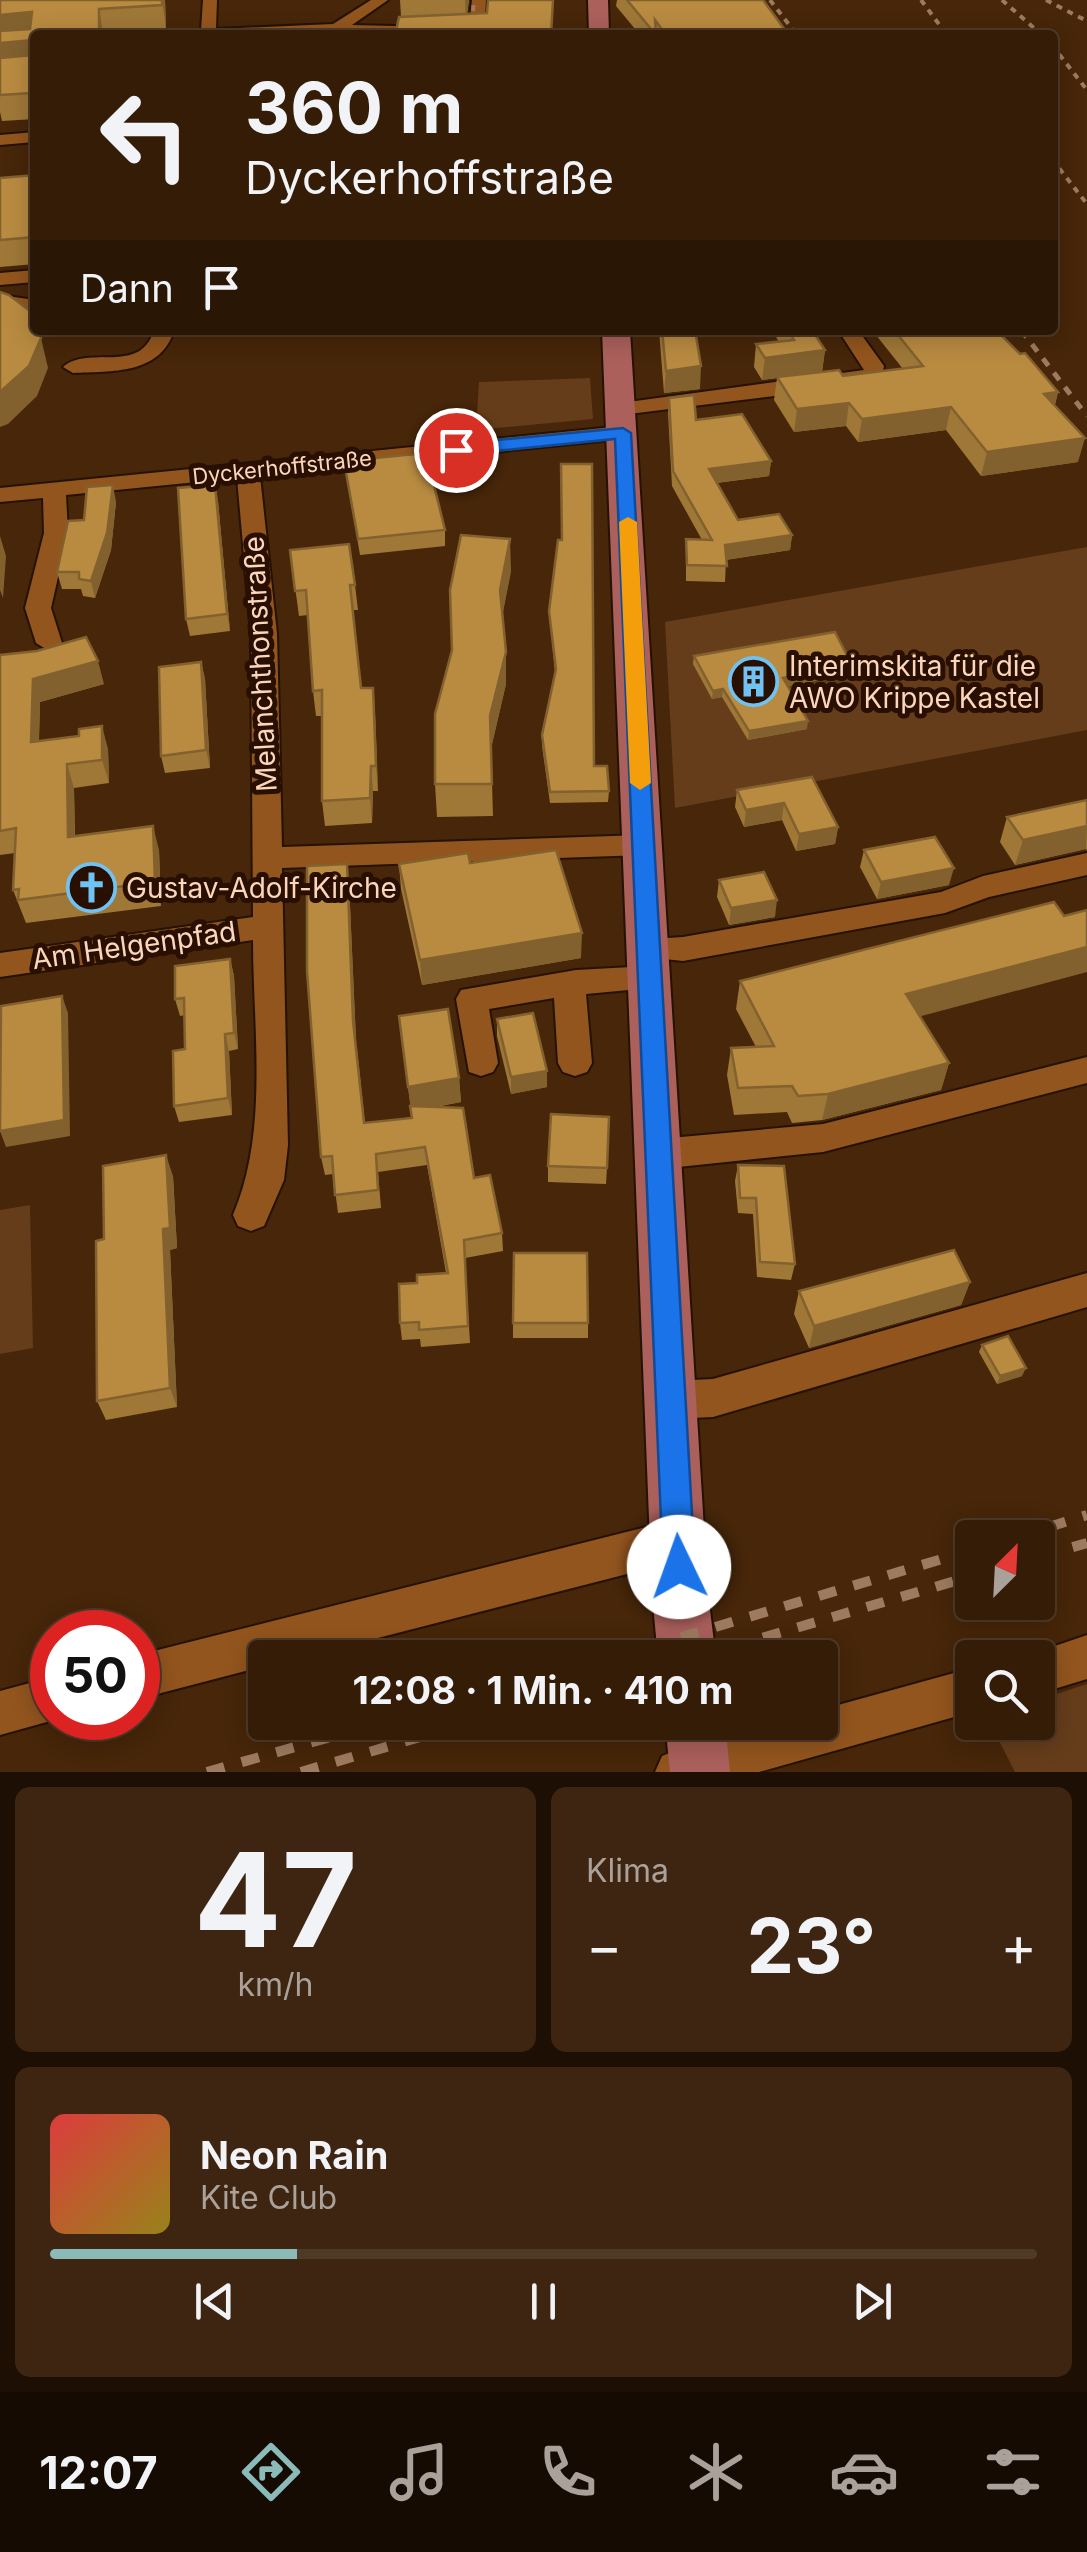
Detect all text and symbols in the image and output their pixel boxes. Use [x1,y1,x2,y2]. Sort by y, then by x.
text: 360 m [245,65,463,150]
icon: left [80,70,210,200]
text: Dyckerhoffstraße [245,150,614,205]
icon: arrive [194,260,249,315]
text: Dann [80,265,174,311]
pin [414,408,499,493]
icon: arrive [429,423,484,478]
street label: Dyckerhoffstraße [191,445,373,489]
street label: Melanchthonstraße [236,535,284,793]
place label: Interimskita für die AWO Krippe Kastel [789,649,1040,715]
building icon: Interimskita für die AWO Krippe Kastel [728,656,780,708]
church icon: Gustav-Adolf-Kirche [65,862,117,914]
place label: Gustav-Adolf-Kirche [126,871,397,905]
street label: Am Helgenpfad [30,914,238,976]
position arrow [627,1515,731,1619]
north arrow [955,1520,1055,1620]
map controls [955,1520,1055,1740]
speed limit sign: 50 [30,1610,160,1740]
button: search [955,1640,1055,1740]
text: 12:08 · 1 Min. · 410 m [353,1667,733,1713]
text: 47 [194,1821,357,1978]
text: Klima [586,1851,669,1890]
text: 23° [747,1900,876,1991]
text: − [586,1913,622,1979]
text: + [1001,1913,1037,1979]
text: km/h [237,1965,314,2004]
text: Neon Rain [200,2132,388,2178]
text: Kite Club [200,2178,337,2217]
icon: previous [187,2274,242,2329]
icon: pause [516,2274,571,2329]
icon: next [845,2274,900,2329]
icon: directions [236,2437,306,2507]
icon: music [384,2437,454,2507]
icon: phone [533,2437,603,2507]
icon: climate [681,2437,751,2507]
icon: car [829,2437,899,2507]
icon: filters [978,2437,1048,2507]
text: 12:07 [39,2445,158,2500]

